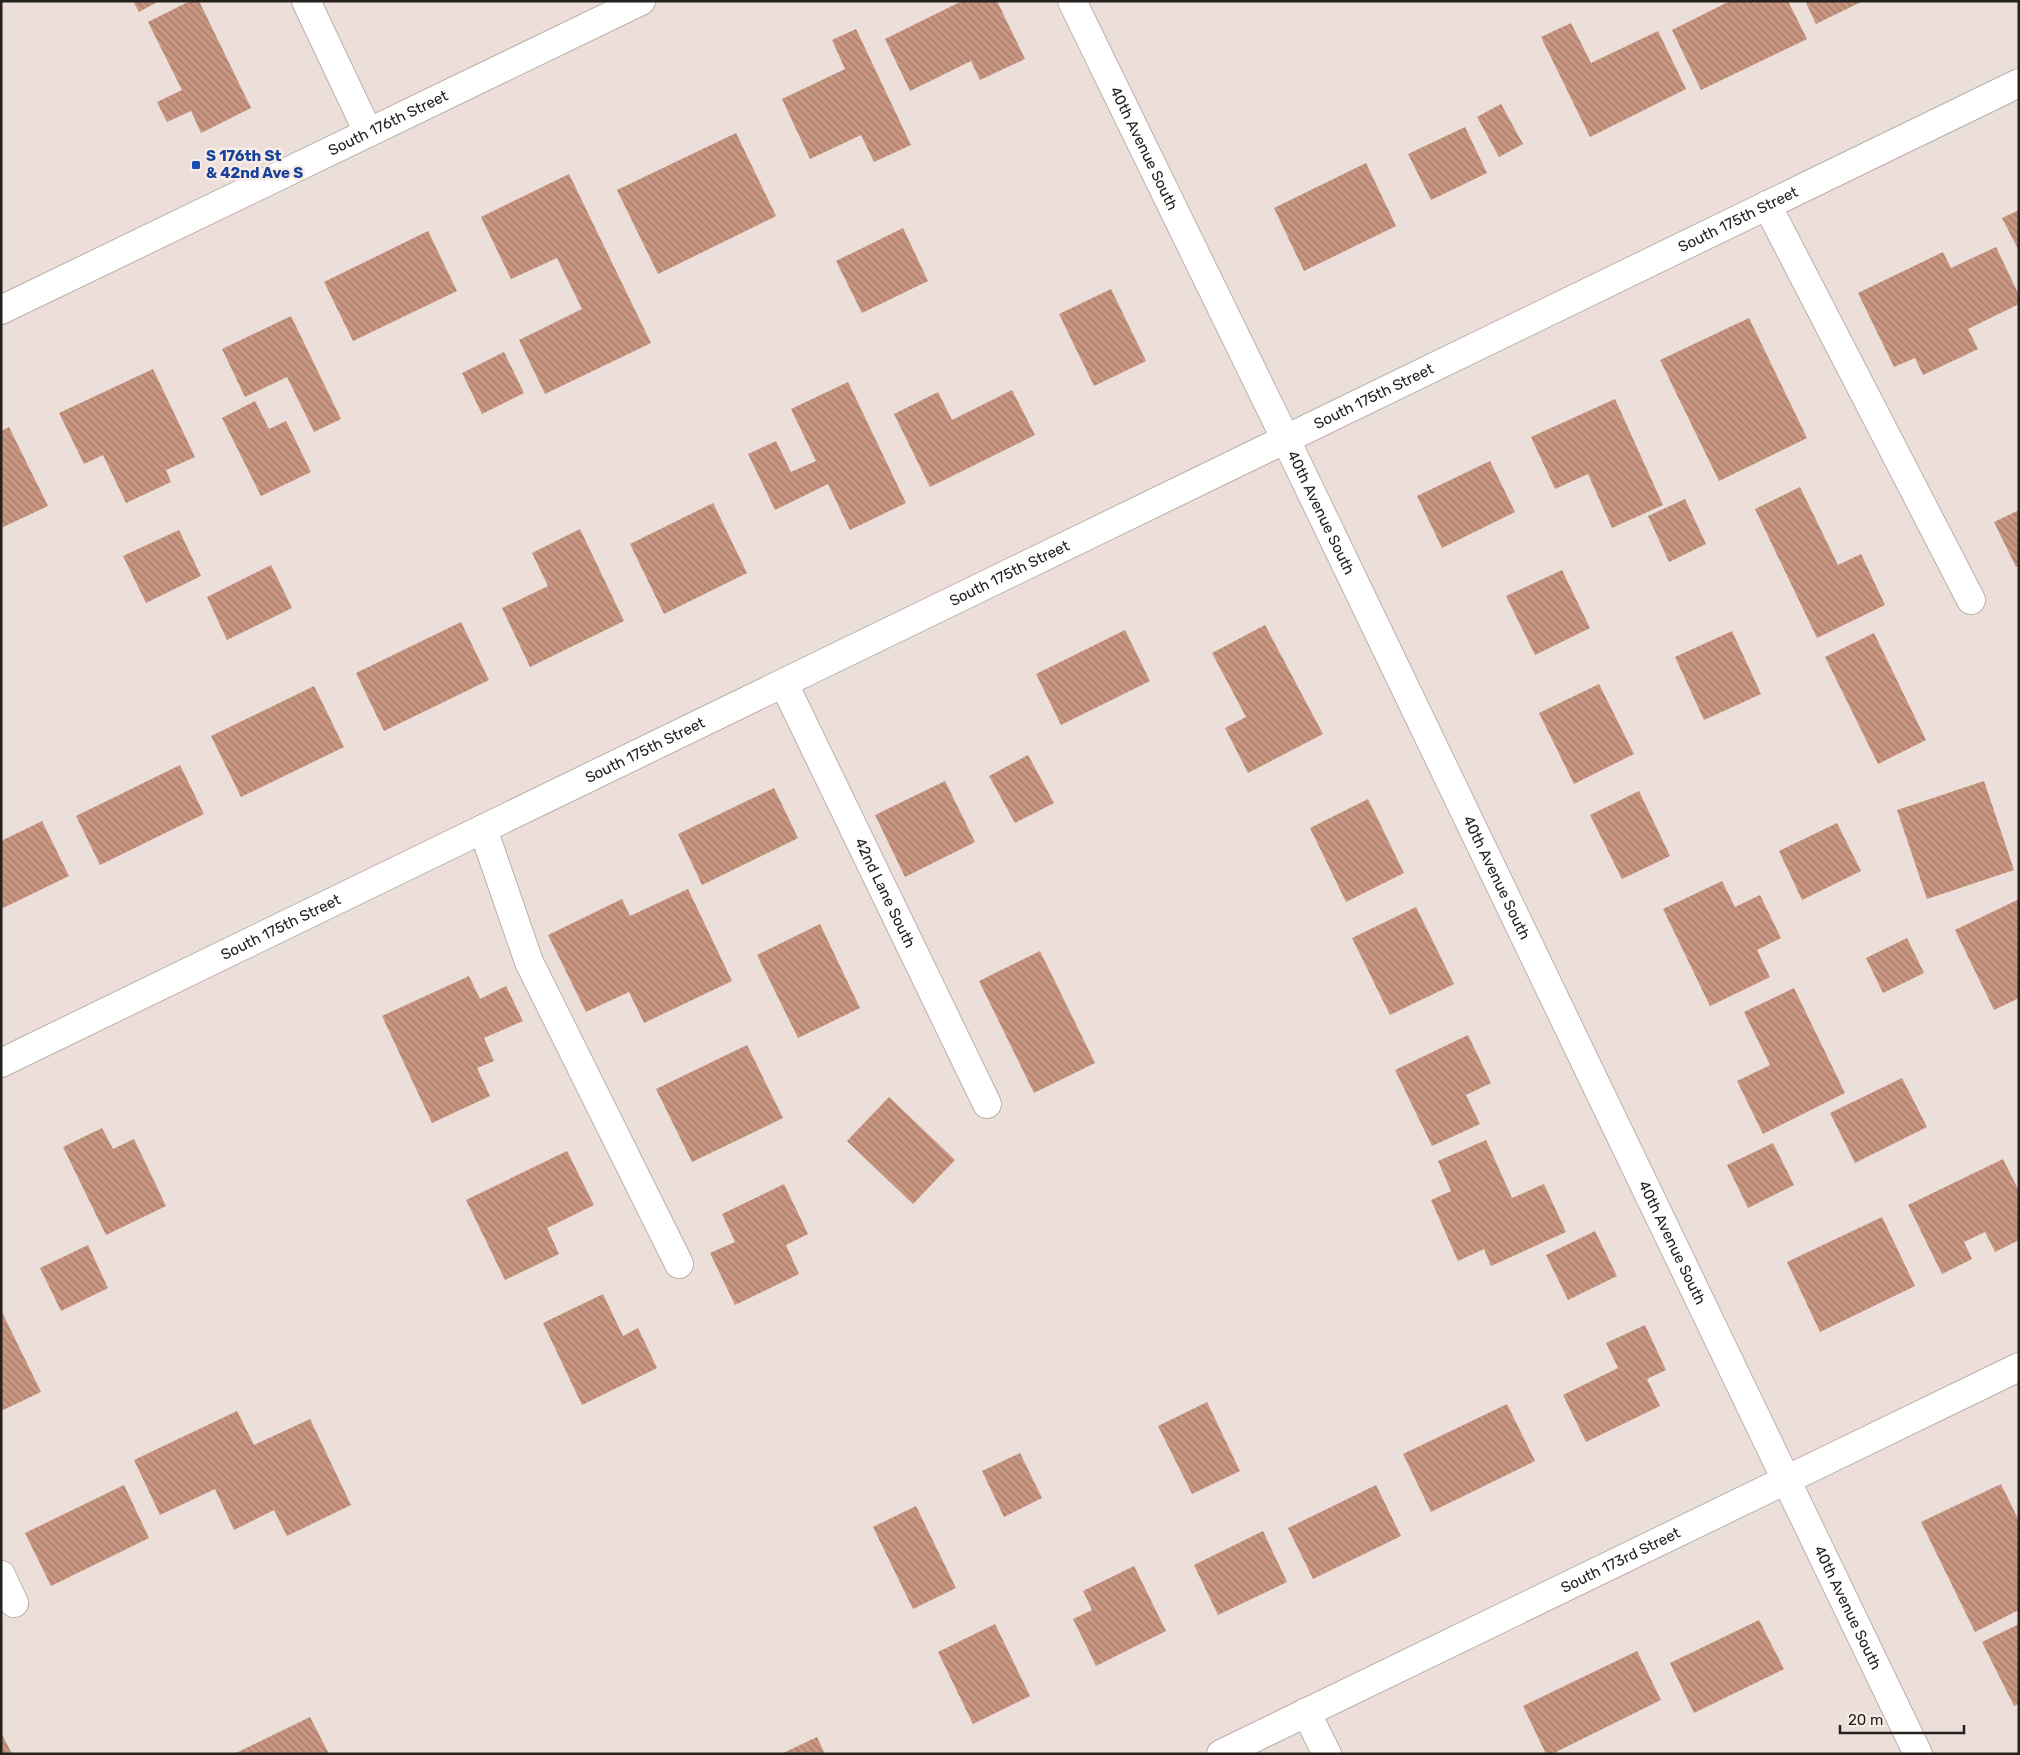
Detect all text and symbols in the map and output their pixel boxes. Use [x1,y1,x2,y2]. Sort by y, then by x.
street label: 40th Avenue South [1106,84,1182,213]
street label: South 176th Street [326,87,451,160]
place label: S 176th St & 42nd Ave S [206,147,303,182]
marker: S 176th St & 42nd Ave S [190,159,202,171]
street label: South 175th Street [1675,183,1801,256]
street label: South 175th Street [1311,360,1437,433]
street label: 40th Avenue South [1283,448,1358,578]
street label: South 175th Street [947,537,1072,610]
street label: South 175th Street [582,713,708,787]
street label: 40th Avenue South [1459,813,1534,943]
street label: 42nd Lane South [851,835,919,951]
street label: South 175th Street [218,890,344,964]
street label: 40th Avenue South [1635,1178,1709,1308]
street label: South 173rd Street [1558,1524,1683,1597]
street label: 40th Avenue South [1810,1543,1885,1673]
scale bar [1840,1702,1964,1734]
text: 20 m [1848,1711,1883,1729]

